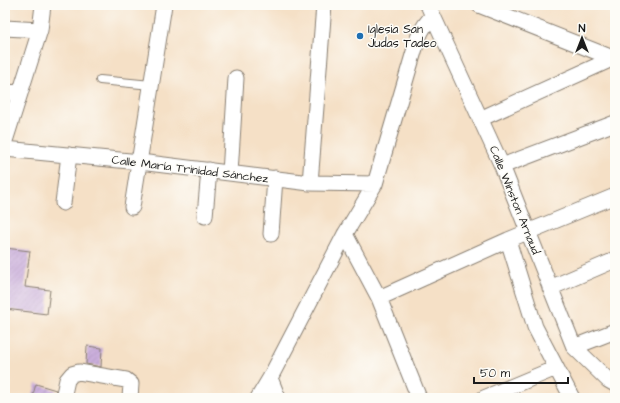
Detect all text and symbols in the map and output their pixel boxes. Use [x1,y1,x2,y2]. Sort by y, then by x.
north arrow [562,18,602,58]
place label: Iglesia San Judas Tadeo [368,21,437,52]
text: N [579,21,586,36]
marker: Iglesia San Judas Tadeo [355,31,365,41]
street label: Calle Winston Arnaud [485,143,544,257]
street label: Calle María Trinidad Sánchez [111,151,269,188]
scale bar [474,359,568,385]
text: 50 m [480,365,511,382]

